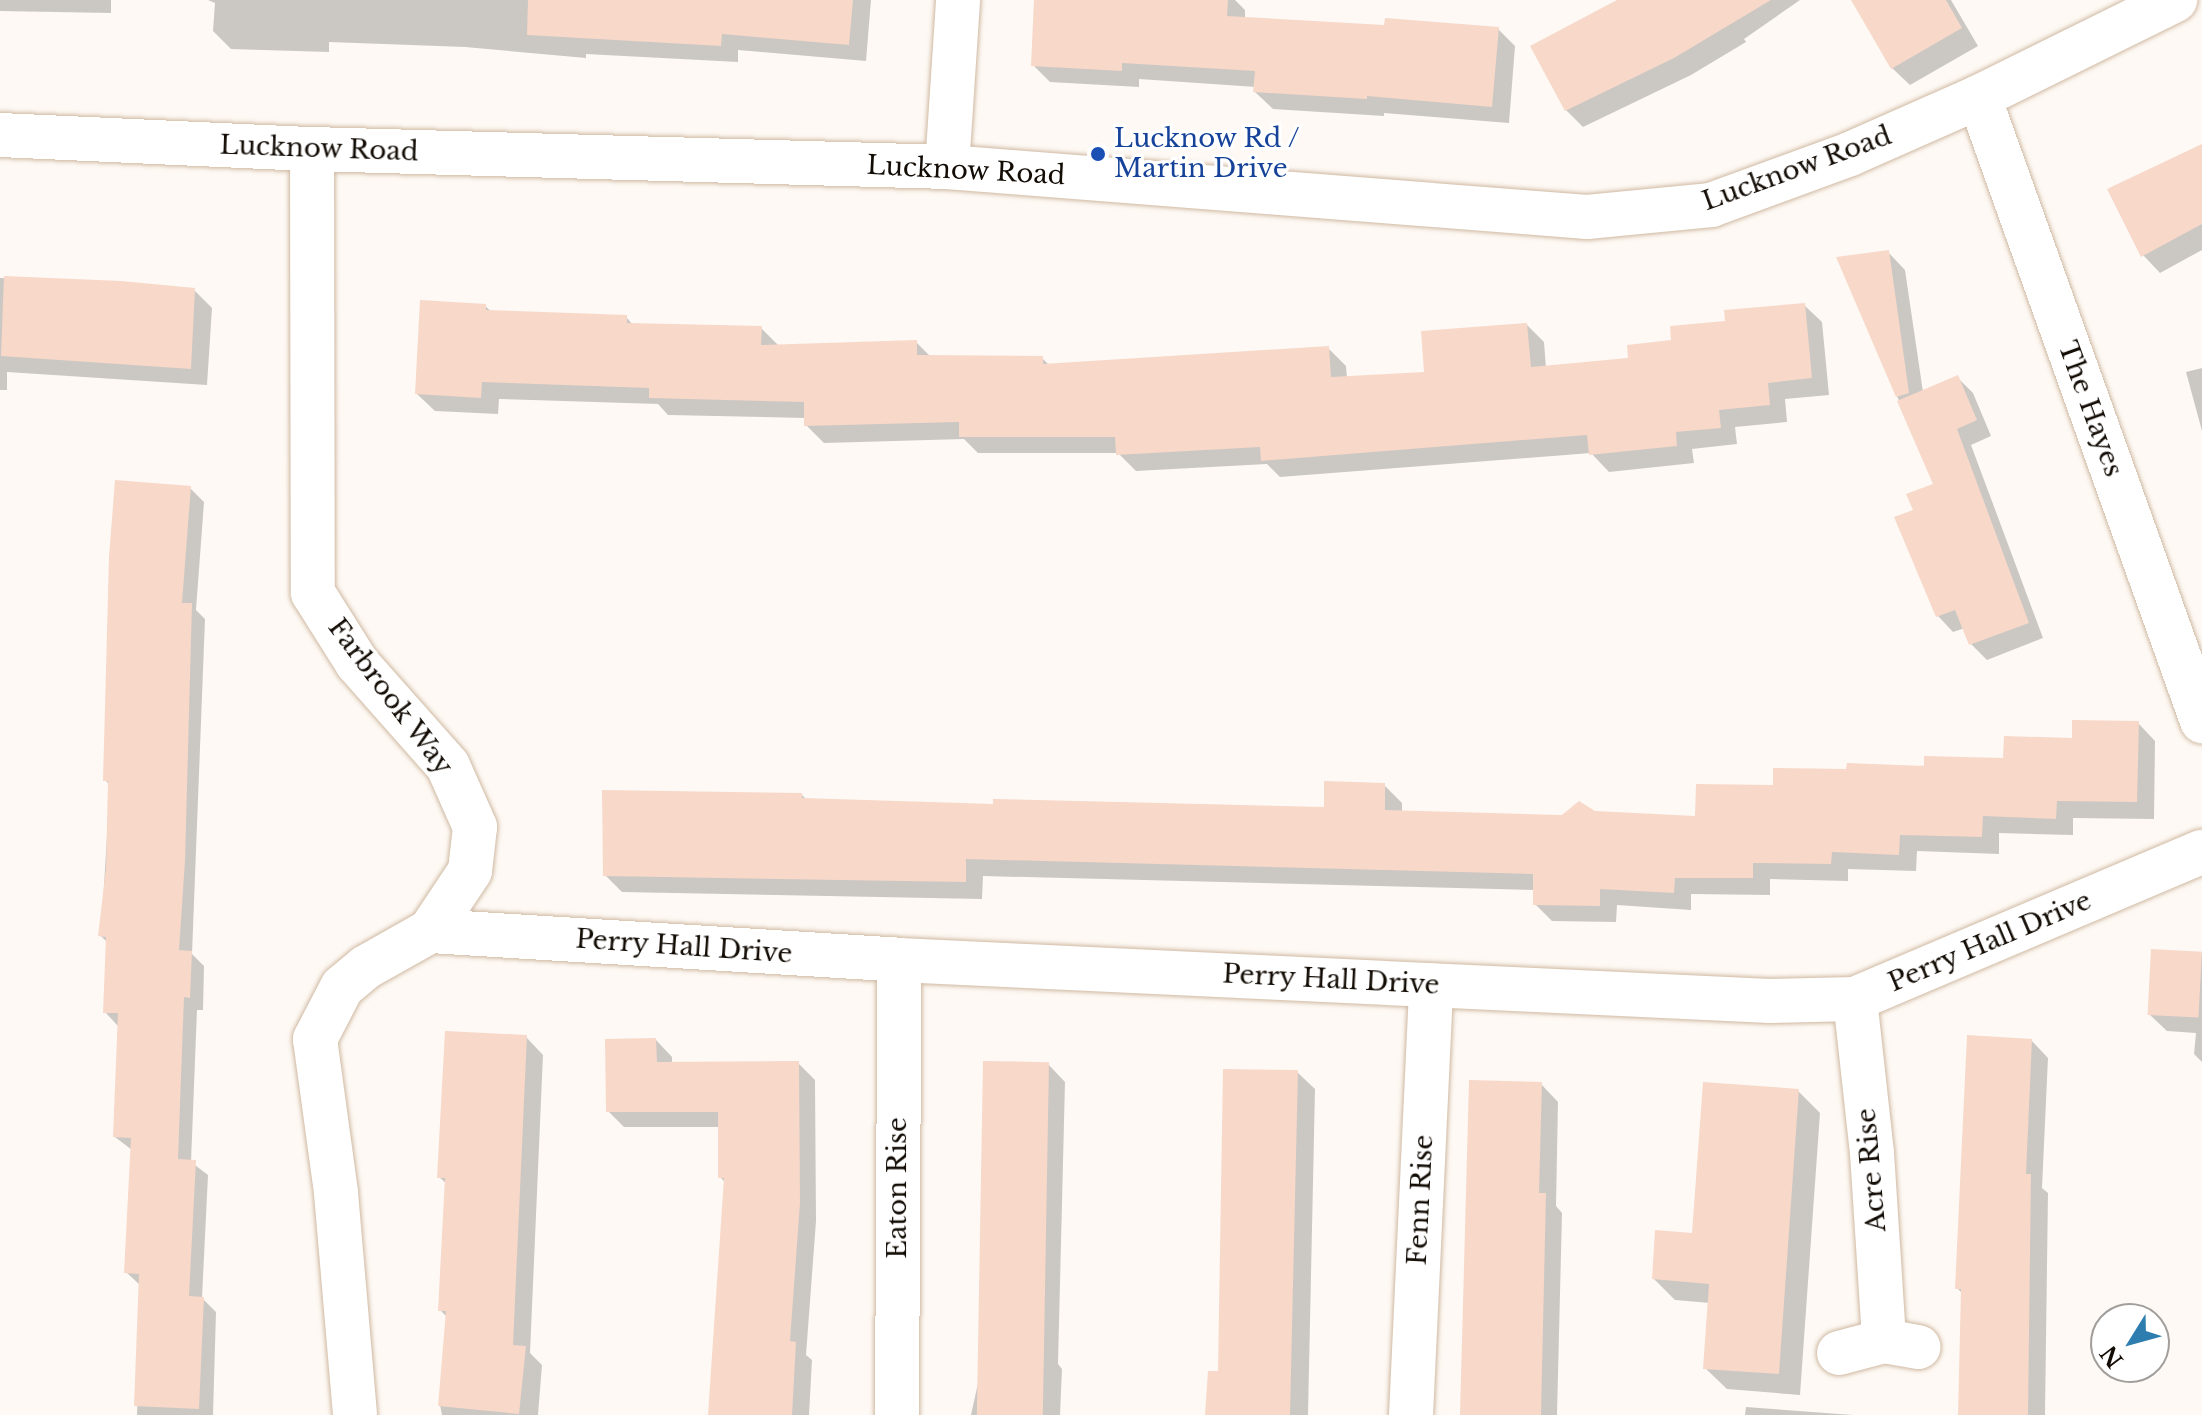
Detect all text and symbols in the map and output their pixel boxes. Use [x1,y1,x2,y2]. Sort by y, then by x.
street label: Lucknow Road [1698,120,1896,218]
place label: Lucknow Rd / Martin Drive [1114,123,1302,184]
street label: Lucknow Road [219,130,419,168]
marker: Lucknow Rd / Martin Drive [1089,145,1107,163]
street label: Lucknow Road [866,150,1066,192]
street label: The Hayes [2051,337,2129,481]
street label: Farbrook Way [321,612,459,782]
street label: Perry Hall Drive [1884,885,2096,999]
street label: Perry Hall Drive [574,924,794,970]
street label: Perry Hall Drive [1221,959,1441,1001]
street label: Acre Rise [1851,1107,1893,1233]
street label: Eaton Rise [882,1117,914,1259]
street label: Fenn Rise [1402,1134,1440,1266]
north arrow [2090,1303,2170,1383]
text: N [2095,1340,2129,1373]

